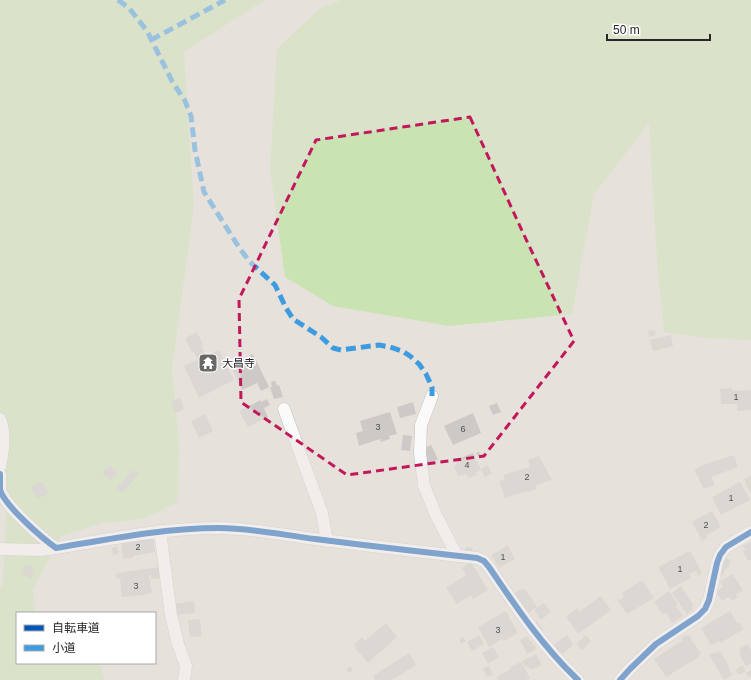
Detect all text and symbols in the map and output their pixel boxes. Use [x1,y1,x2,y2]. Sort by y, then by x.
scale bar [607,16,710,42]
text: 50 m [613,23,640,37]
temple icon: 大昌寺 [197,352,219,374]
place label: 大昌寺 [222,357,255,369]
house number: 1 [733,392,739,402]
house number: 3 [375,422,381,432]
house number: 6 [460,424,466,434]
house number: 4 [464,460,470,470]
house number: 2 [524,472,530,482]
house number: 1 [728,493,734,503]
house number: 2 [703,520,709,530]
house number: 2 [135,542,141,552]
house number: 1 [500,552,506,562]
house number: 1 [677,564,683,574]
house number: 3 [133,581,139,591]
legend [16,612,156,664]
text: 自転車道 [52,621,100,635]
house number: 3 [495,625,501,635]
text: 小道 [52,641,76,655]

